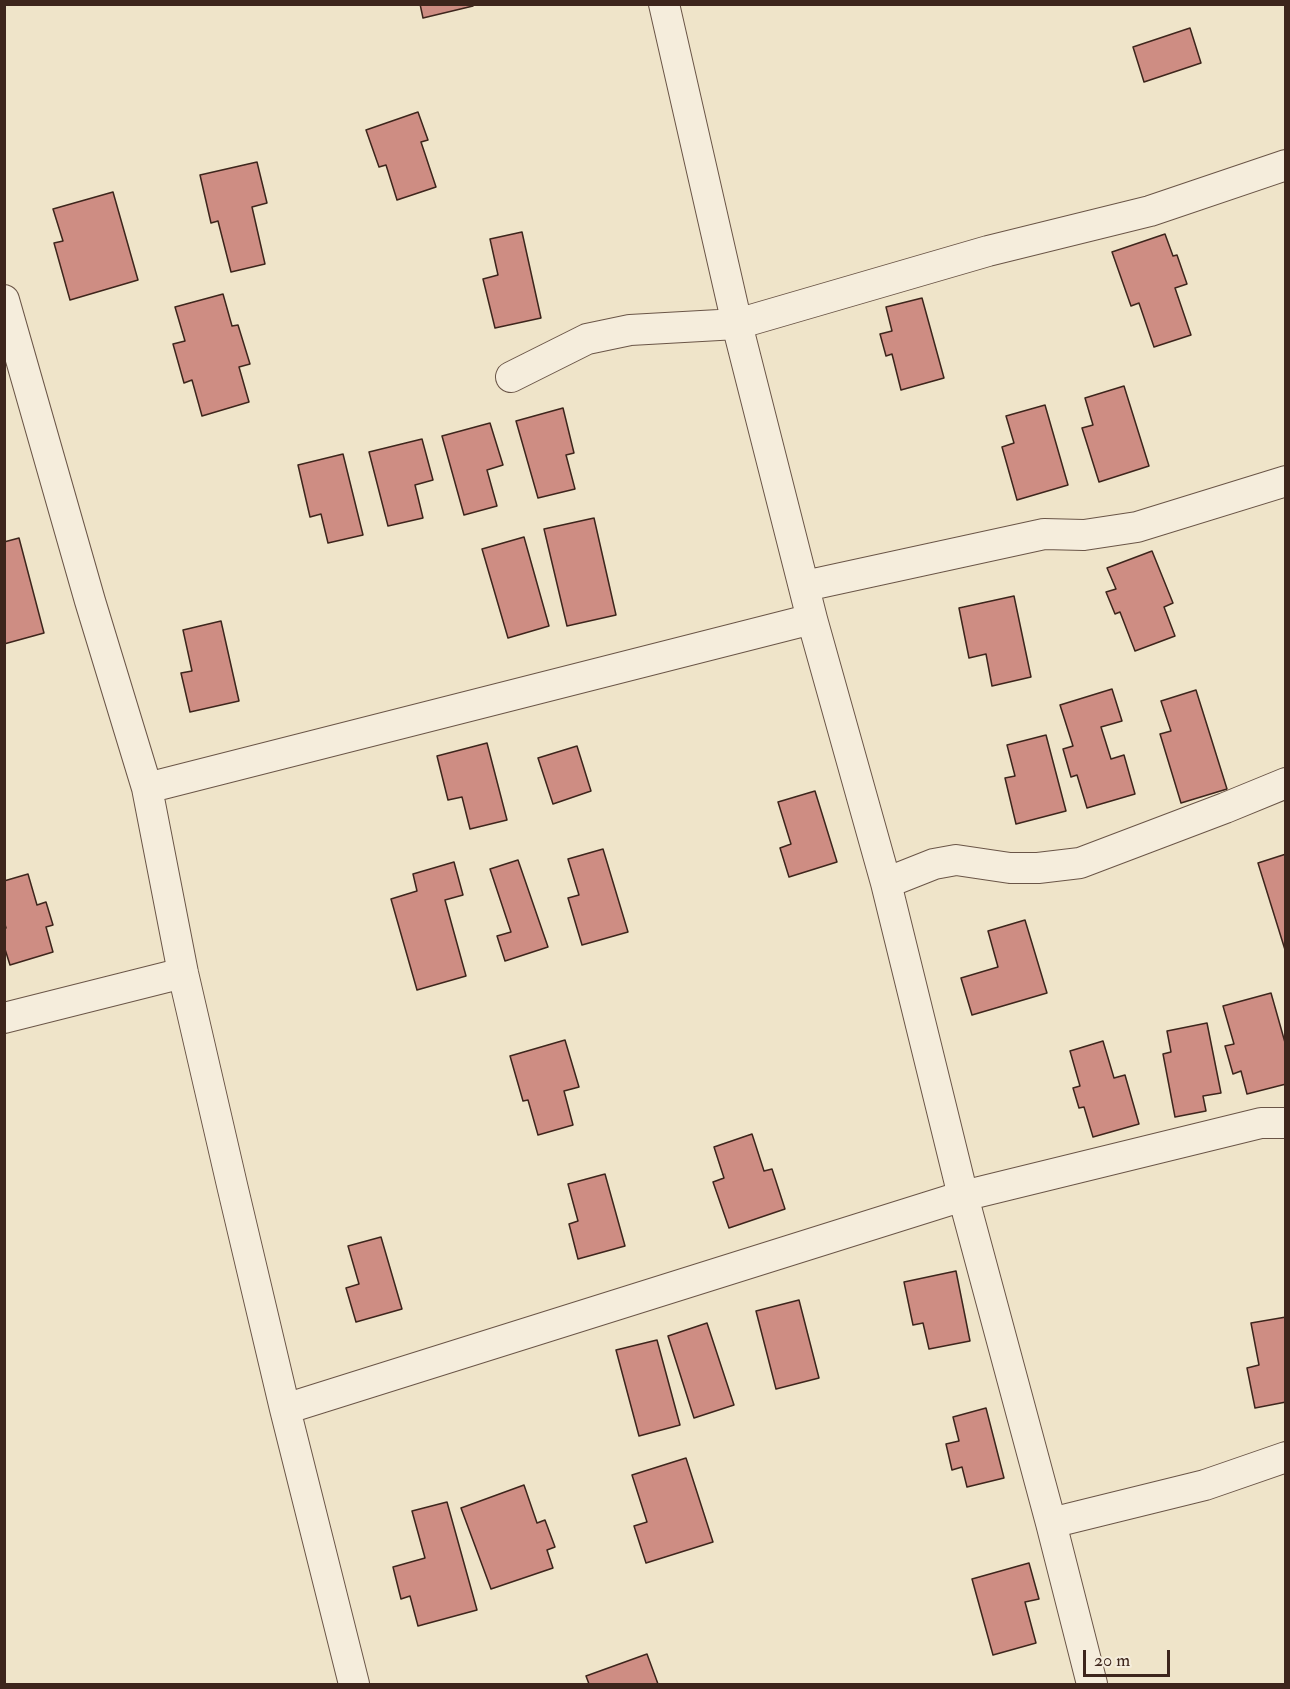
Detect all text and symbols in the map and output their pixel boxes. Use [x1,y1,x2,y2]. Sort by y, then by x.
scale bar [1086,1638,1173,1676]
text: 20 m [1094,1649,1130,1672]

